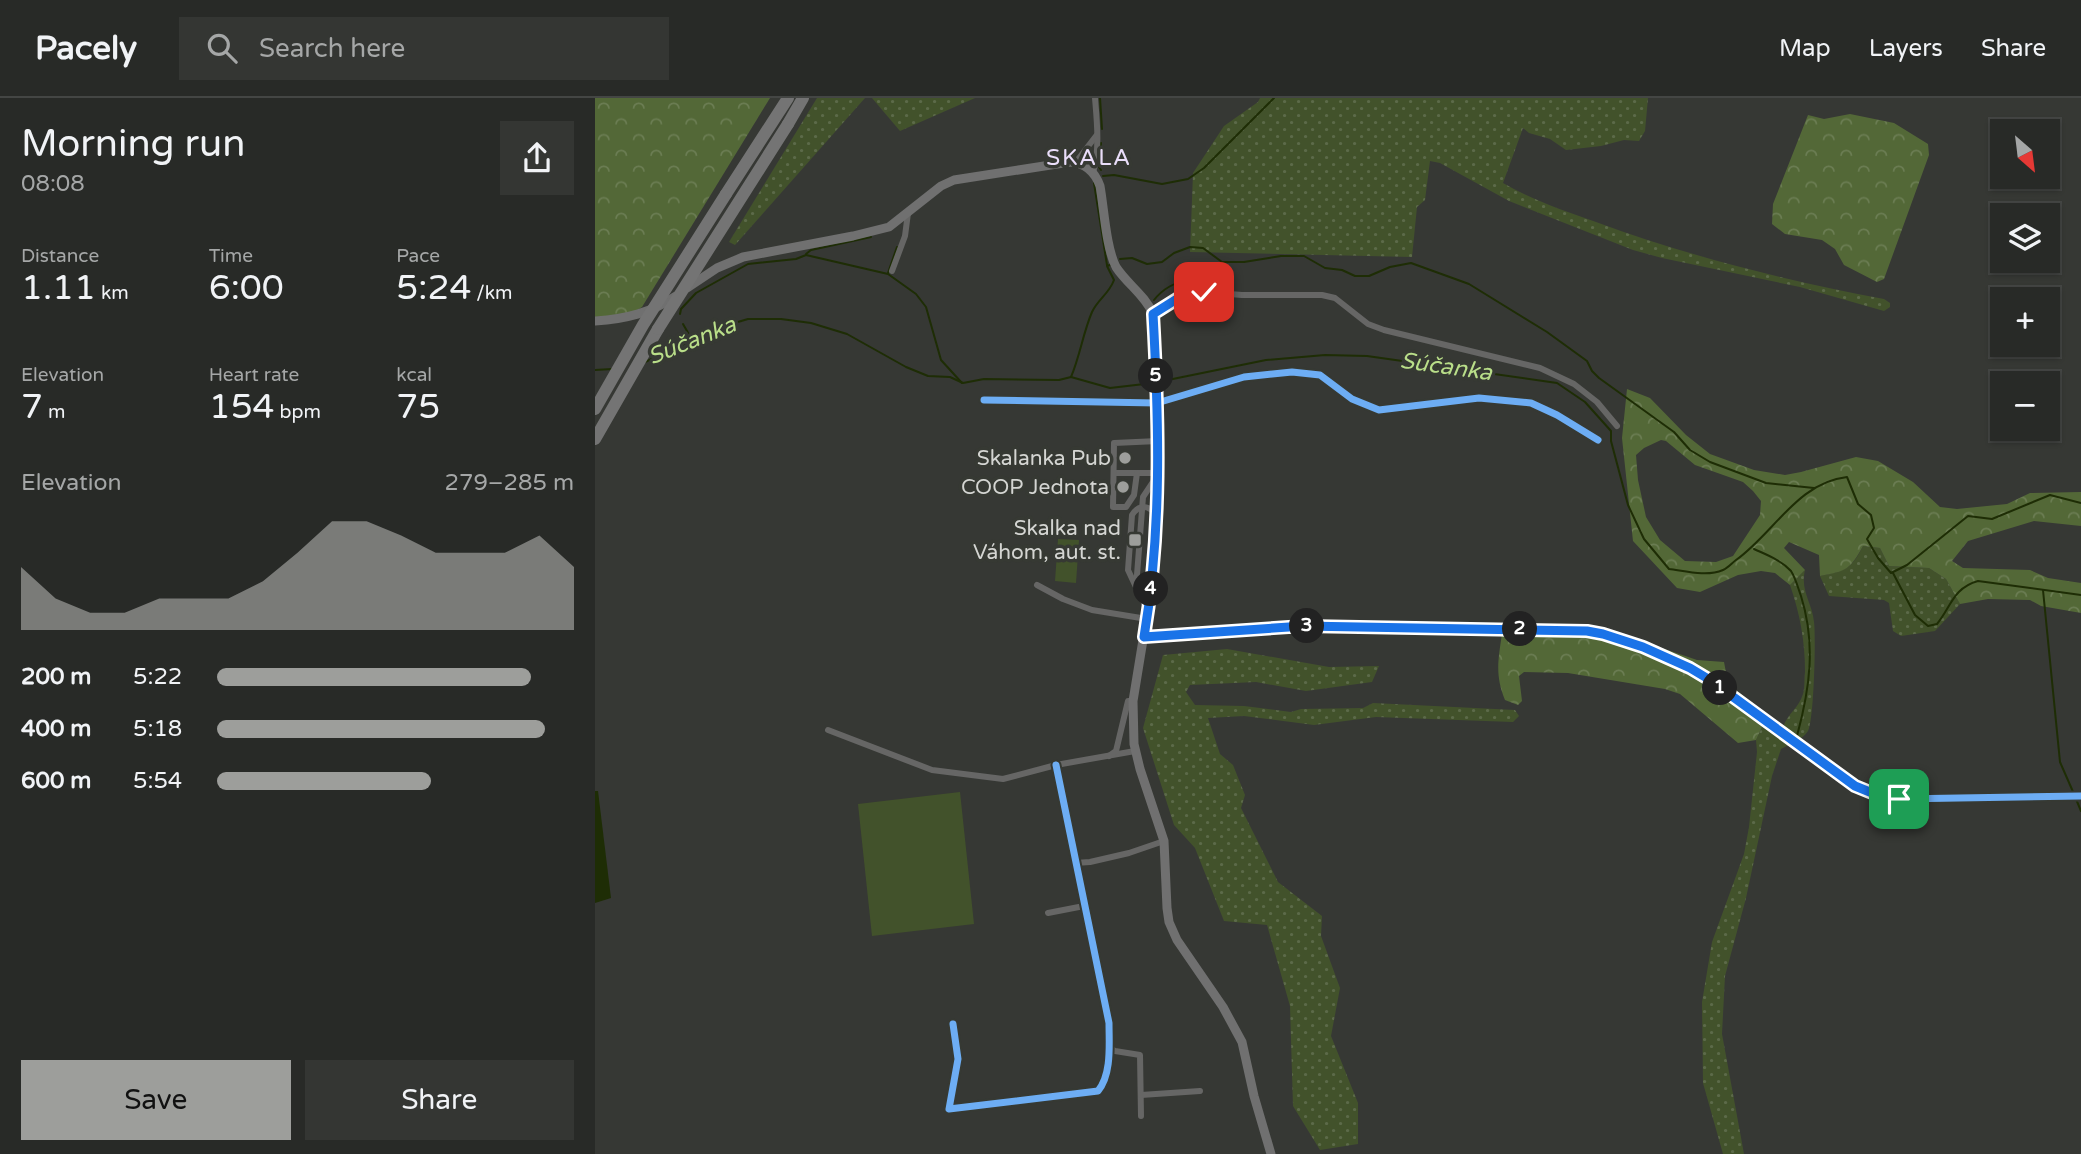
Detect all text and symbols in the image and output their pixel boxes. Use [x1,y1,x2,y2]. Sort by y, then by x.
search box [179,17,669,80]
text: Pacely [35,29,137,68]
icon: search [203,29,241,67]
text: Search here [259,33,405,64]
text: Map [1779,34,1831,63]
text: Layers [1869,34,1943,63]
text: Share [1981,34,2046,63]
north arrow [1990,119,2060,189]
map controls [1990,119,2060,441]
text: Morning run [21,121,245,167]
button: share [500,121,574,195]
district label: SKALA [1046,144,1132,172]
text: 08:08 [21,170,85,198]
button: layers [1990,203,2060,273]
text: Distance [21,245,99,267]
text: Time [209,245,253,267]
text: Pace [396,245,440,267]
pin [1174,262,1234,322]
text: 1.11 [21,267,96,309]
text: 6:00 [209,267,284,309]
text: 5:24 [396,267,471,309]
icon: check [1185,273,1223,311]
text: km [96,282,129,304]
text: /km [471,282,513,304]
button: + [1990,287,2060,357]
water label: Súčanka [644,310,741,371]
water label: Súčanka [1398,347,1495,387]
pin: 5 [1139,358,1173,394]
text: Elevation [21,364,104,386]
text: Heart rate [209,364,299,386]
text: kcal [396,364,432,386]
text: 5 [1150,364,1161,386]
button: − [1990,371,2060,441]
text: 7 [21,386,43,428]
text: 154 [209,386,275,428]
text: 75 [396,386,440,428]
text: m [43,401,65,423]
text: bpm [275,401,321,423]
place label: Skalanka Pub [977,446,1111,471]
marker: Skalanka Pub [1117,450,1133,466]
text: Elevation [21,469,122,497]
text: 279–285 m [445,469,574,497]
place label: COOP Jednota [961,475,1109,500]
marker: COOP Jednota [1115,479,1131,495]
place label: Skalka nad Váhom, aut. st. [973,516,1121,565]
marker: Skalka nad Váhom, aut. st. [1127,532,1143,548]
pin: 4 [1133,572,1169,606]
text: 4 [1145,577,1156,599]
pin: 3 [1289,608,1325,644]
pin: 2 [1503,612,1537,646]
text: 3 [1301,614,1312,636]
text: 2 [1514,617,1525,639]
text: 200 m [21,663,91,691]
text: 5:22 [133,663,182,691]
pin: 1 [1703,670,1737,706]
text: 1 [1714,676,1725,698]
text: 400 m [21,715,91,743]
text: 5:18 [133,715,182,743]
text: 600 m [21,767,91,795]
text: 5:54 [133,767,182,795]
pin [1869,769,1929,829]
icon: arrive [1880,780,1918,818]
button: Save [21,1060,291,1140]
button: Share [305,1060,574,1140]

